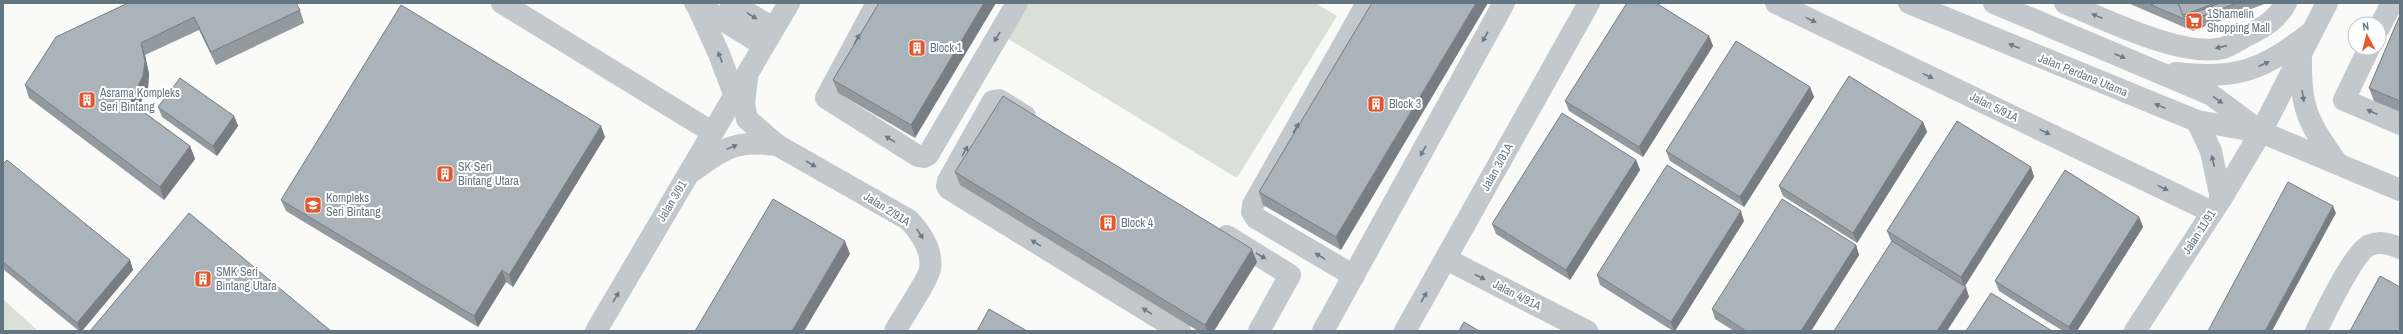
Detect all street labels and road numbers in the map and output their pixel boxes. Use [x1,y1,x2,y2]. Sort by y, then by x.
street label: Jalan Perdana Utama [2036,50,2131,100]
street label: Jalan 5/91A [1967,88,2021,126]
street label: Jalan 3/91A [1477,140,1517,194]
street label: Jalan 3/91 [653,177,691,225]
street label: Jalan 2/91A [861,188,914,230]
street label: Jalan 11/91 [2179,206,2220,257]
street label: Jalan 4/91A [1490,276,1544,314]

